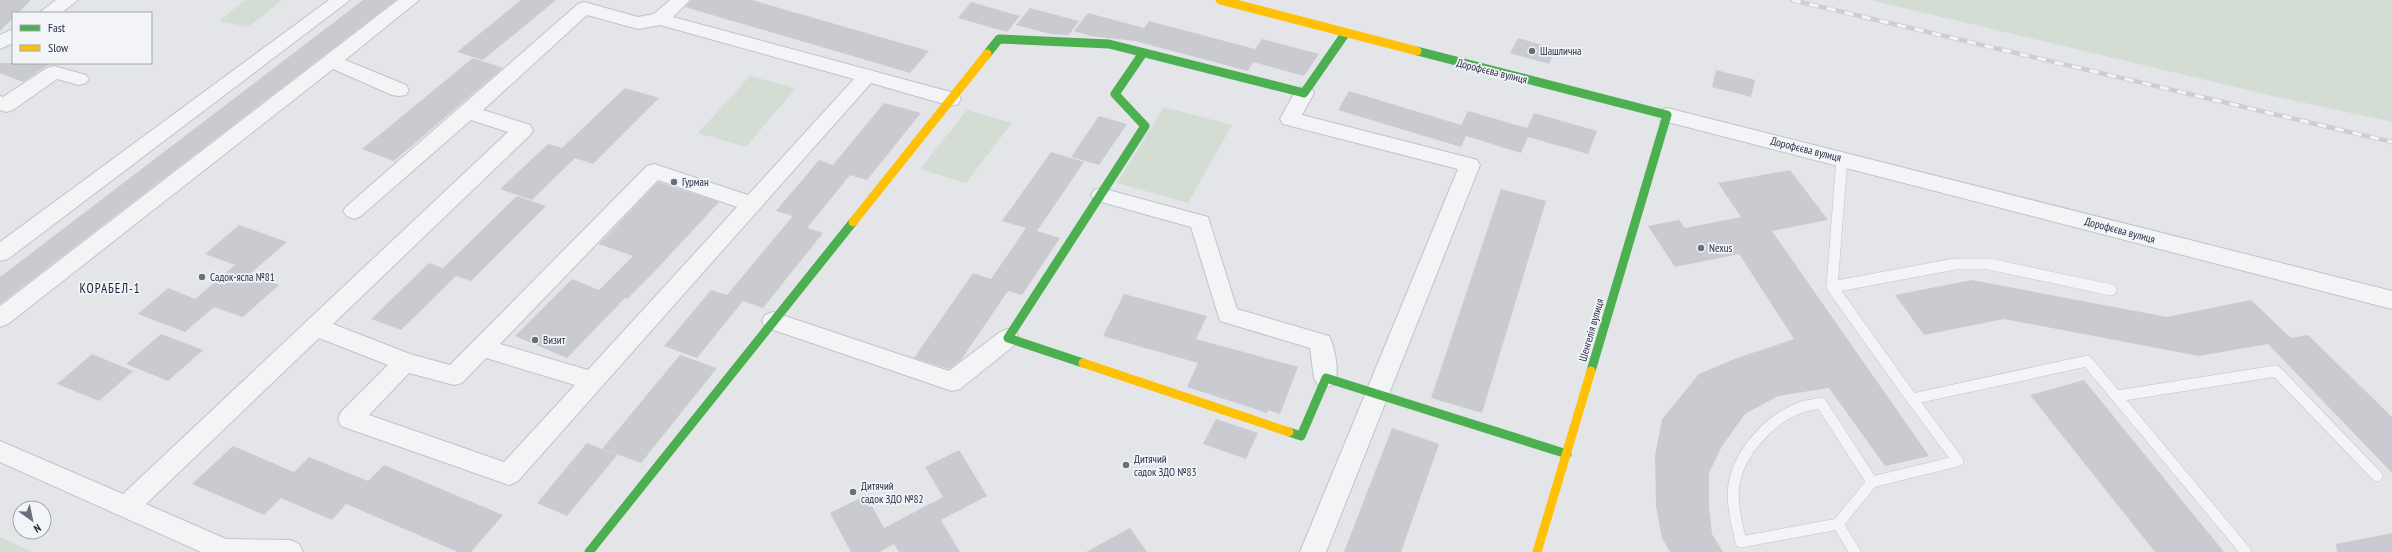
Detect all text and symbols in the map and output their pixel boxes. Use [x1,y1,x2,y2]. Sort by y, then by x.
legend [12,12,152,64]
text: Fast [48,20,66,35]
text: Slow [48,40,69,55]
place label: Шашлична [1540,44,1581,58]
marker: Шашлична [1527,46,1537,56]
street label: Дорофєєва вулиця [1455,55,1529,87]
street label: Дорофєєва вулиця [1769,133,1843,165]
place label: Гурман [682,175,709,189]
marker: Гурман [669,177,679,187]
street label: Дорофєєва вулиця [2083,214,2157,246]
place label: Nexus [1709,241,1733,255]
marker: Nexus [1696,243,1706,253]
place label: Садок-ясла №81 [210,270,275,284]
marker: Садок-ясла №81 [197,272,207,282]
district label: КОРАБЕЛ-1 [79,280,141,297]
street label: Шенгелія вулиця [1575,297,1607,363]
place label: Визит [543,333,566,347]
marker: Визит [530,335,540,345]
place label: Дитячий садок ЗДО №83 [1134,452,1196,479]
marker: Дитячий садок ЗДО №83 [1121,460,1131,470]
place label: Дитячий садок ЗДО №82 [861,479,923,506]
marker: Дитячий садок ЗДО №82 [848,487,858,497]
north arrow [12,500,52,540]
text: N [31,521,44,536]

